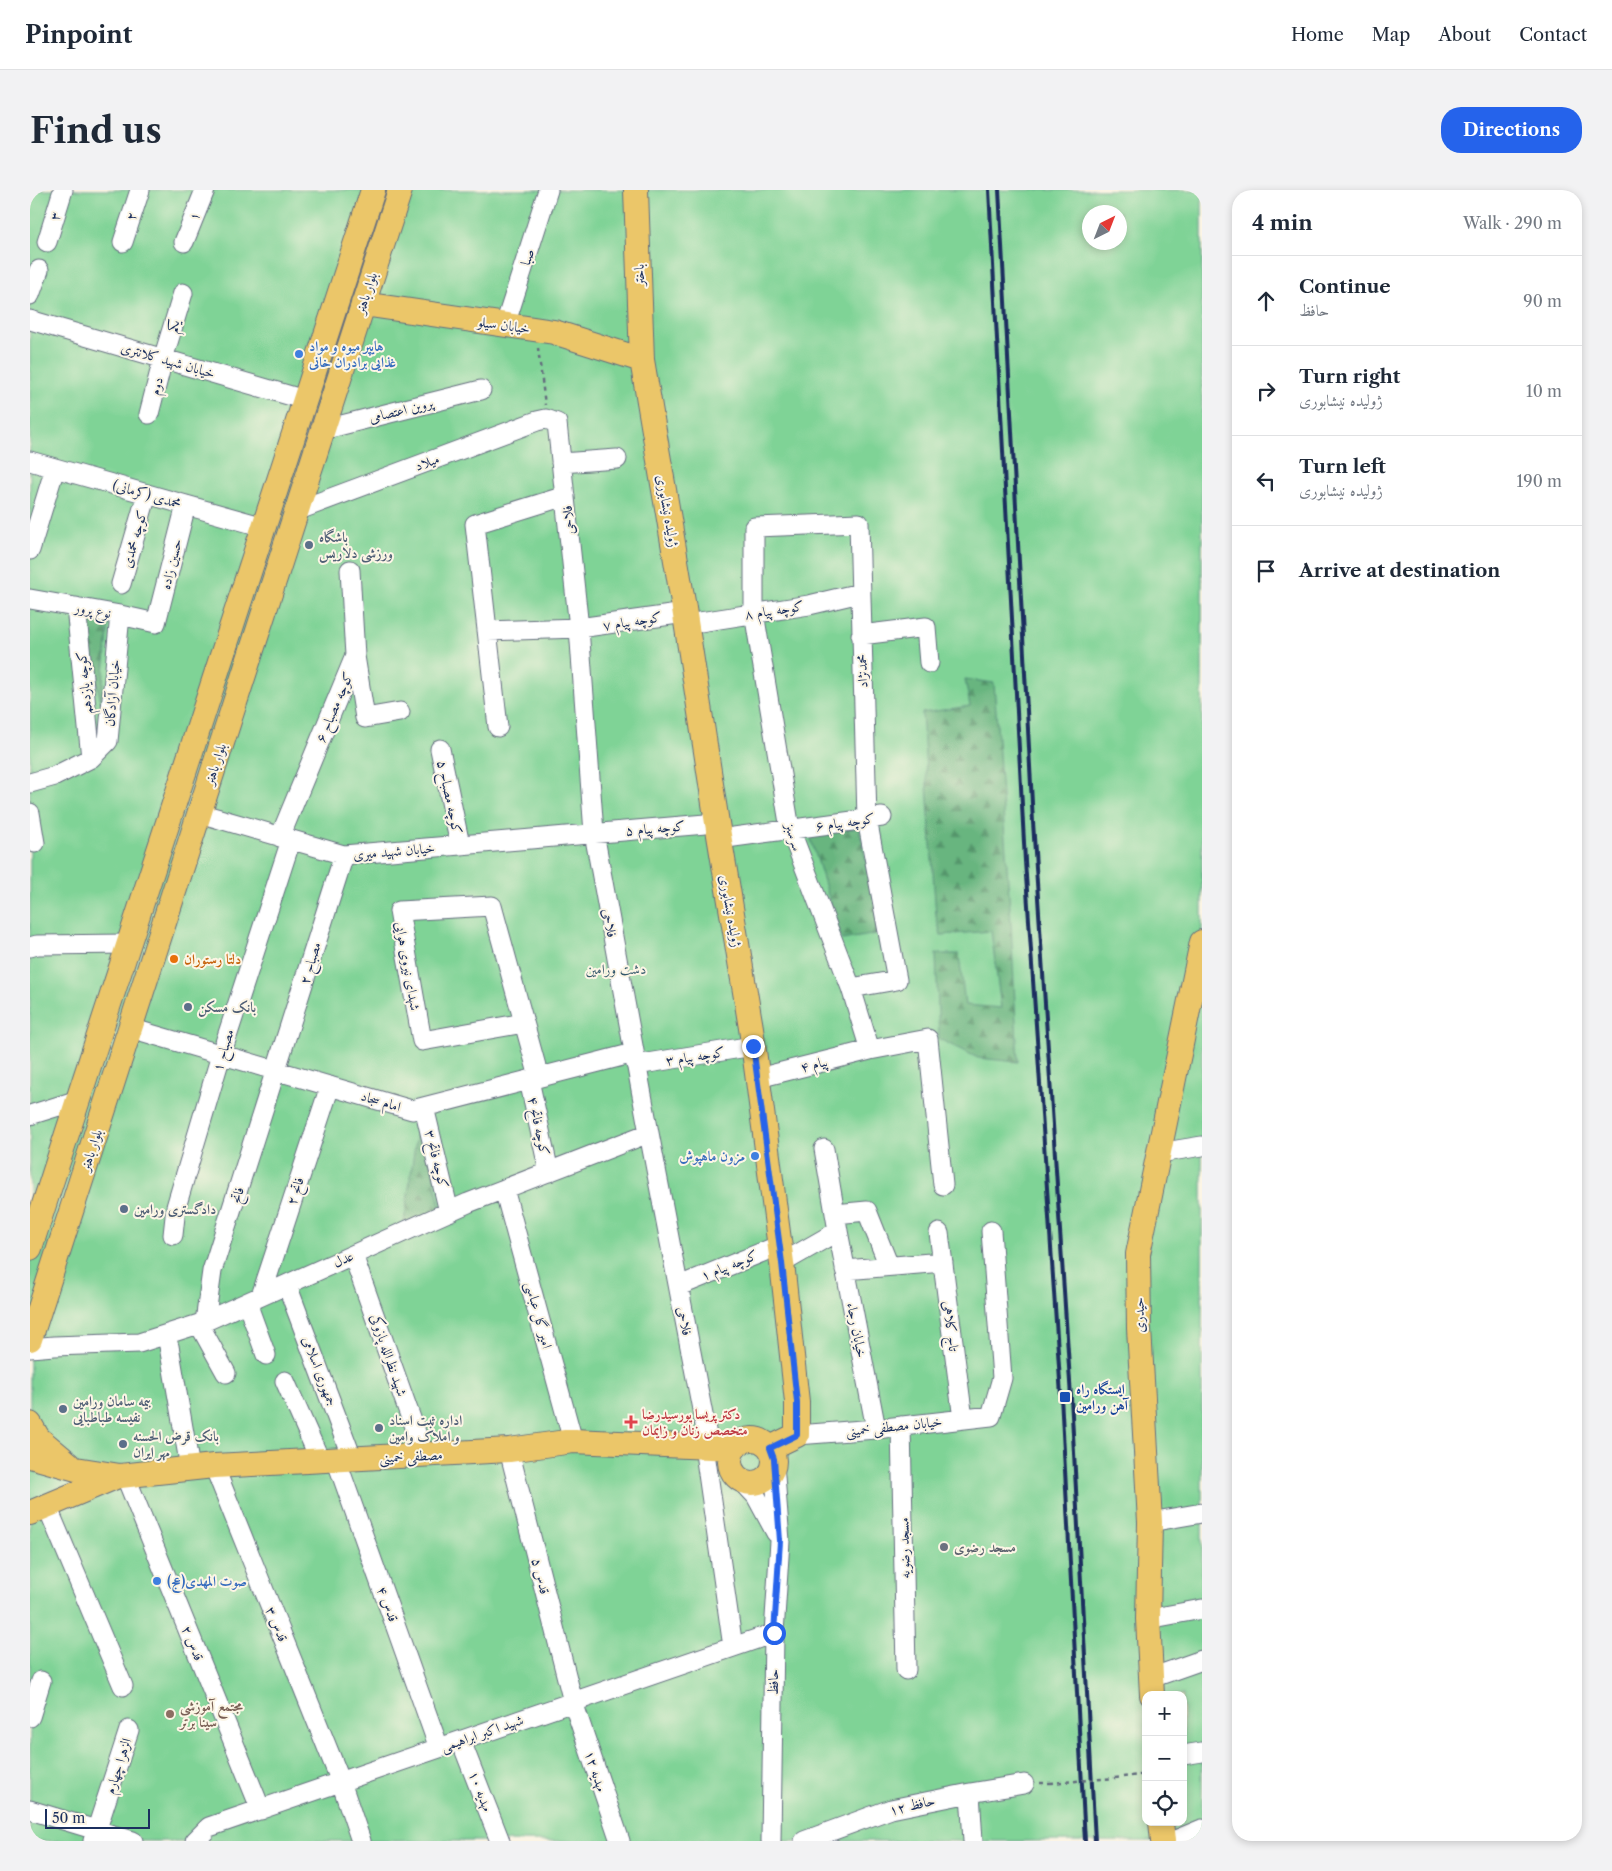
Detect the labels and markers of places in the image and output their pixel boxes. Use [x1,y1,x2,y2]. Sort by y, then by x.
place label: هایپر میوه و‌ مواد غذایی برادران خانی [308,337,397,372]
marker: هایپر میوه و‌ مواد غذایی برادران خانی [293,348,305,360]
place label: باشگاه ورزشی دلاریس [319,528,393,563]
marker: باشگاه ورزشی دلاریس [303,539,315,551]
place label: دلتا رستوران [184,950,241,968]
marker: دلتا رستوران [168,953,180,965]
place label: بانک مسکن [198,998,256,1017]
marker: بانک مسکن [182,1001,194,1013]
place label: مزون ماهپوش [679,1147,745,1166]
marker: مزون ماهپوش [749,1150,761,1162]
place label: دادگستری ورامین [134,1200,216,1218]
marker: دادگستری ورامین [118,1203,130,1215]
place label: ایستگاه راه آهن ورامین [1076,1380,1130,1415]
marker: ایستگاه راه آهن ورامین [1058,1390,1072,1404]
place label: بیمه سامان ورامین نفیسه طباطبایی [72,1392,151,1427]
marker: بیمه سامان ورامین نفیسه طباطبایی [57,1403,69,1415]
place label: دکتر پریسا پورسیدرضا متخصص زنان و زایمان [642,1405,748,1439]
place label: اداره ثبت اسناد و املاک وامین [389,1411,462,1445]
marker: دکتر پریسا پورسیدرضا متخصص زنان و زایمان [624,1415,638,1429]
marker: اداره ثبت اسناد و املاک وامین [373,1422,385,1434]
place label: بانک قرض الحسنه مهر ایران [133,1427,219,1462]
marker: بانک قرض الحسنه مهر ایران [117,1438,129,1450]
place label: مسجد رضوی [954,1538,1016,1556]
marker: مسجد رضوی [938,1541,950,1553]
place label: صوت المهدی(عج) [167,1572,247,1593]
marker: صوت المهدی(عج) [151,1575,163,1587]
place label: مجتمع آموزشی سینا برتر [178,1697,243,1731]
marker: مجتمع آموزشی سینا برتر [164,1708,176,1720]

